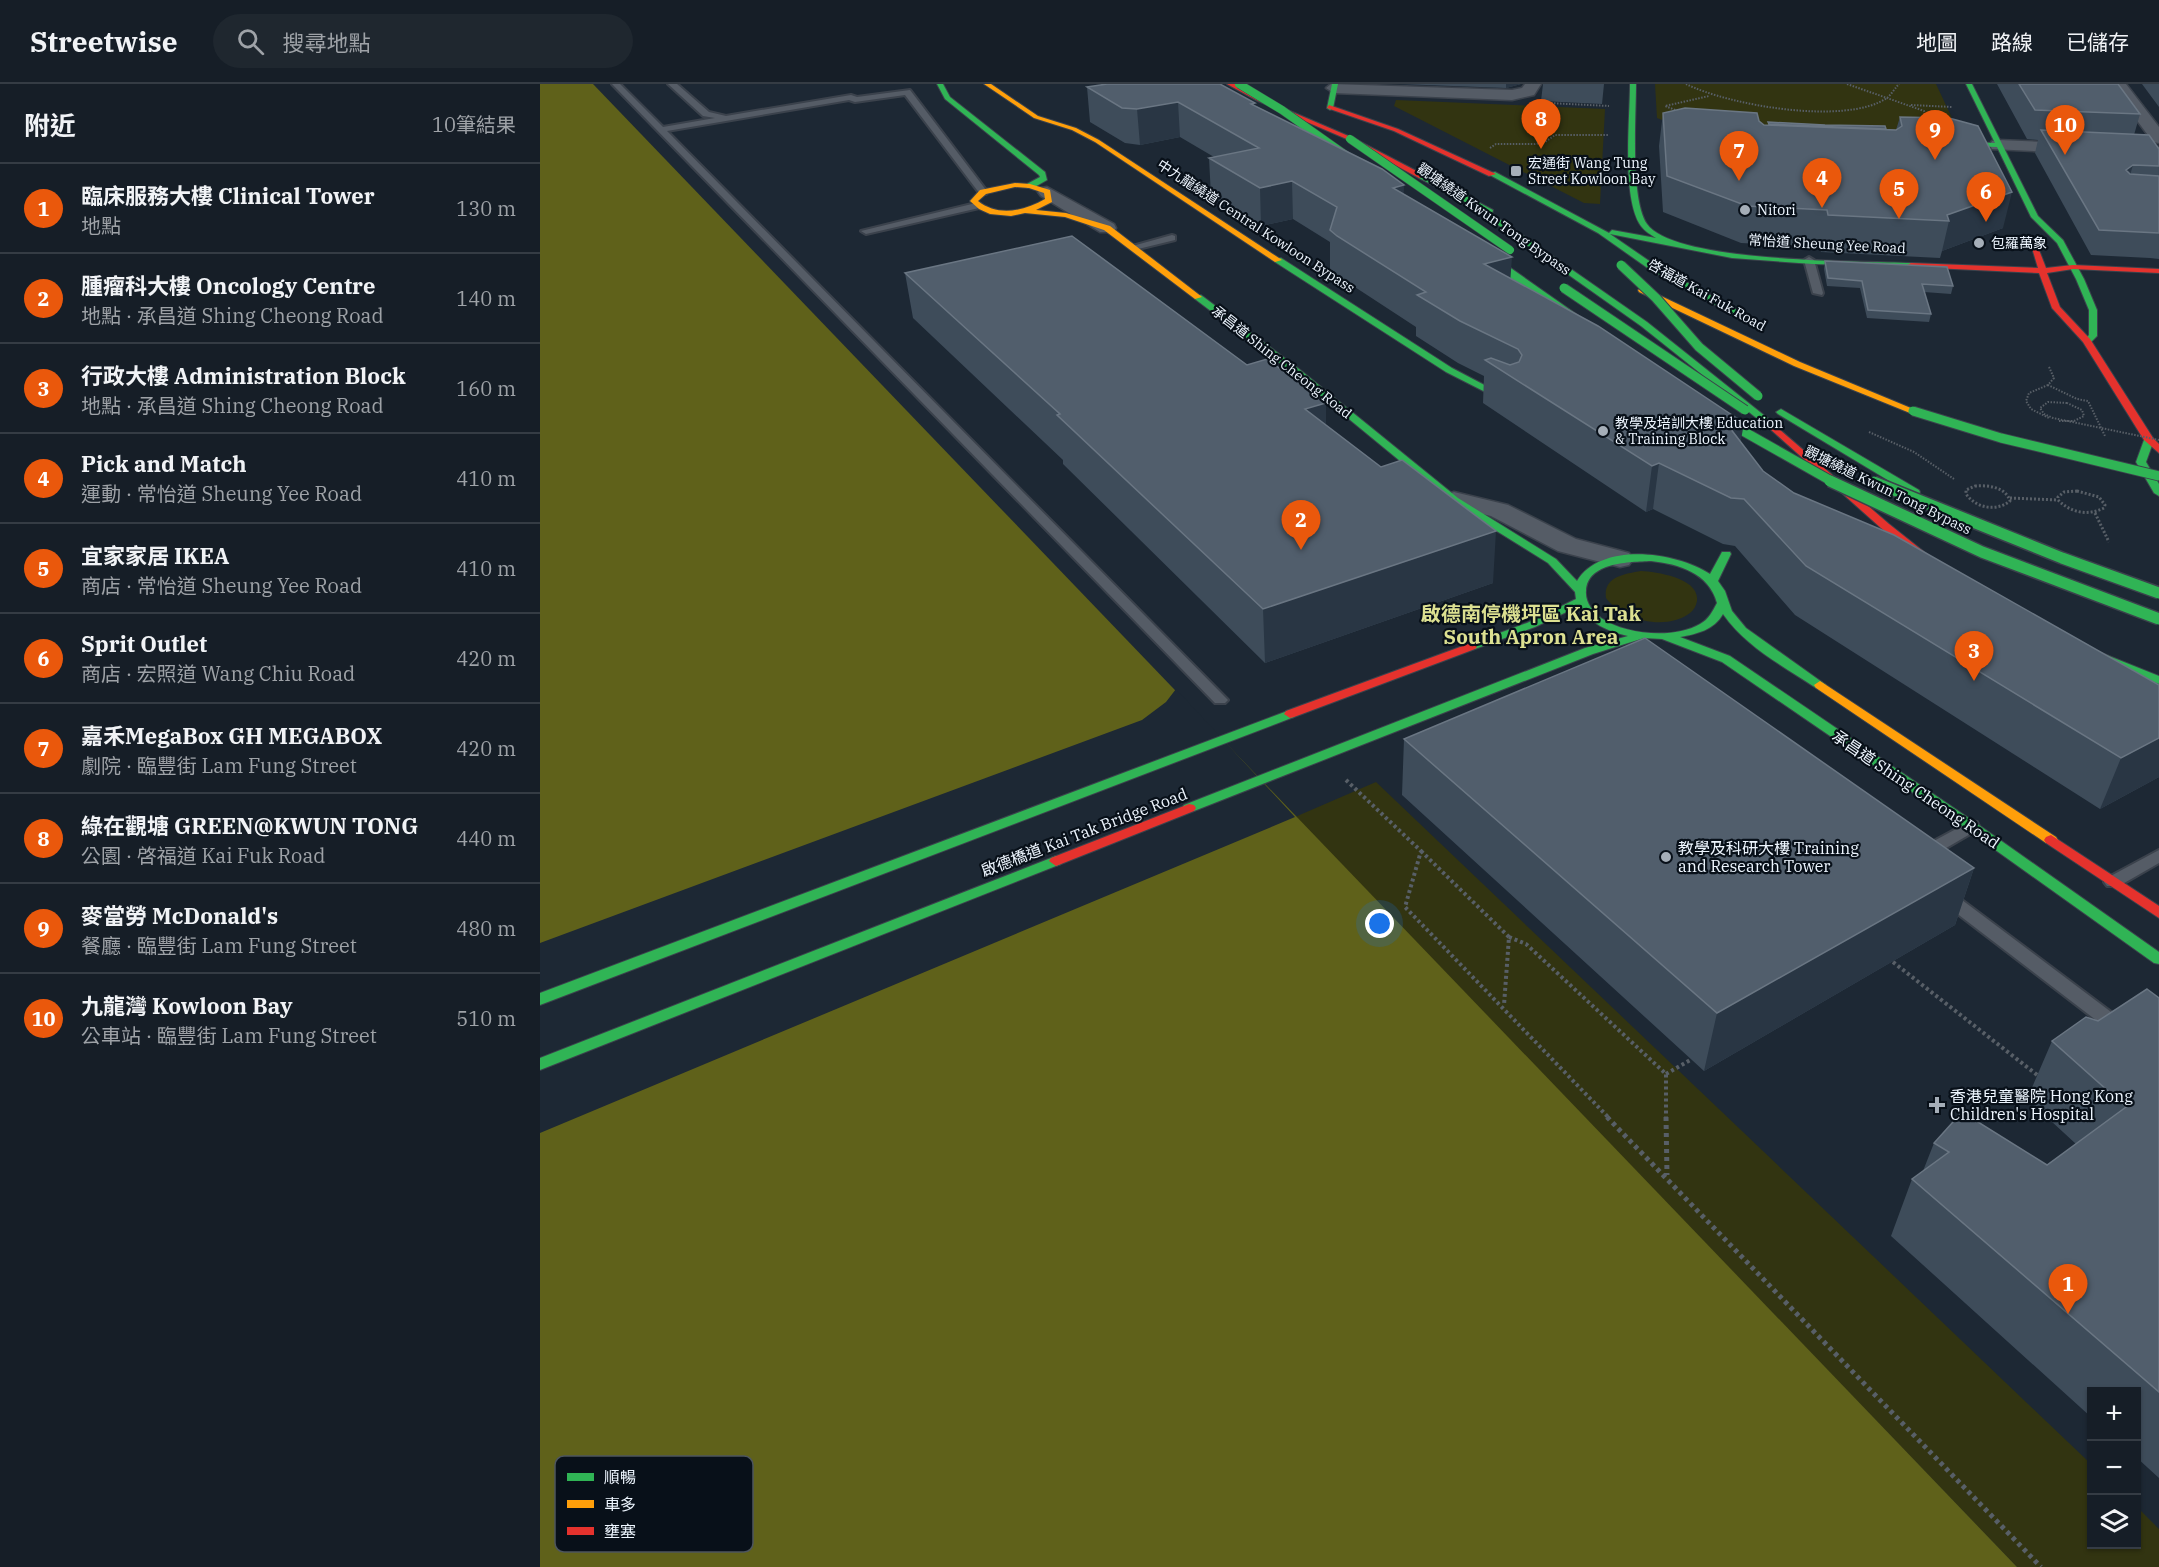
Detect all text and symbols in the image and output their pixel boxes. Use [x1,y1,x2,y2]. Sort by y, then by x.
search box [213,14,633,68]
text: Streetwise [30,23,177,60]
icon: search [234,25,267,58]
text: 搜尋地點 [282,28,371,57]
text: 地圖 [1916,28,1958,56]
text: 路線 [1991,28,2033,56]
text: 已儲存 [2066,28,2129,56]
pin: 8 [1522,100,1560,149]
pin: 10 [2046,106,2084,155]
text: 附近 [24,108,76,142]
pin: 9 [1916,110,1954,160]
text: 10筆結果 [432,111,516,138]
pin: 7 [1720,132,1758,181]
place label: 宏通街 Wang Tung Street Kowloon Bay [1528,154,1656,188]
street label: 中九龍繞道 Central Kowloon Bypass [1154,155,1358,297]
pin: 4 [1802,158,1842,208]
street label: 觀塘繞道 Kwun Tong Bypass [1414,159,1574,279]
marker: 宏通街 Wang Tung Street Kowloon Bay [1509,164,1523,178]
pin: 5 [1880,170,1918,219]
pin: 6 [1966,172,2006,222]
text: 臨床服務大樓 Clinical Tower [81,181,375,210]
text: 1 [38,195,50,222]
text: 130 m [456,195,516,222]
place label: Nitori [1757,201,1796,219]
marker: Nitori [1738,203,1752,217]
text: 地點 [81,212,121,239]
street label: 常怡道 Sheung Yee Road [1748,231,1907,257]
place label: 包羅萬象 [1991,234,2047,252]
marker: 包羅萬象 [1972,236,1986,250]
street label: 啓福道 Kai Fuk Road [1645,255,1770,335]
text: 腫瘤科大樓 Oncology Centre [81,271,375,300]
text: 2 [38,285,50,312]
text: 140 m [456,285,516,312]
text: 地點 · 承昌道 Shing Cheong Road [81,302,384,329]
street label: 承昌道 Shing Cheong Road [1208,302,1356,423]
text: 行政大樓 Administration Block [81,361,406,390]
text: 3 [38,375,50,402]
text: 160 m [456,375,516,402]
text: 地點 · 承昌道 Shing Cheong Road [81,392,384,419]
place label: 教學及培訓大樓 Education & Training Block [1615,414,1783,448]
marker: 教學及培訓大樓 Education & Training Block [1596,424,1610,438]
street label: 觀塘繞道 Kwun Tong Bypass [1802,442,1975,538]
text: Pick and Match [81,449,247,478]
text: 4 [38,465,50,492]
text: 410 m [456,465,516,492]
text: 運動 · 常怡道 Sheung Yee Road [81,480,362,507]
pin: 2 [1282,500,1320,550]
text: 宜家家居 IKEA [81,541,229,570]
text: 5 [38,555,50,582]
text: 410 m [456,555,516,582]
text: 商店 · 常怡道 Sheung Yee Road [81,572,362,599]
district label: 啟德南停機坪區 Kai Tak South Apron Area [1421,600,1642,650]
text: Sprit Outlet [81,629,207,658]
pin: 3 [1954,632,1994,681]
text: 6 [38,645,50,672]
text: 420 m [456,645,516,672]
text: 商店 · 宏照道 Wang Chiu Road [81,660,355,687]
text: 嘉禾MegaBox GH MEGABOX [81,721,382,750]
street label: 承昌道 Shing Cheong Road [1829,725,2004,853]
text: 7 [38,735,50,762]
text: 420 m [456,735,516,762]
text: 劇院 · 臨豐街 Lam Fung Street [81,752,357,779]
street label: 啟德橋道 Kai Tak Bridge Road [978,783,1190,881]
text: 綠在觀塘 GREEN@KWUN TONG [81,811,418,840]
text: 8 [38,825,50,852]
text: 440 m [456,825,516,852]
place label: 教學及科研大樓 Training and Research Tower [1678,838,1859,876]
text: 公園 · 啓福道 Kai Fuk Road [81,842,326,869]
marker: 教學及科研大樓 Training and Research Tower [1659,850,1673,864]
text: 麥當勞 McDonald's [81,901,278,930]
your location [1365,909,1394,938]
text: 9 [38,915,50,942]
text: 480 m [456,915,516,942]
text: 餐廳 · 臨豐街 Lam Fung Street [81,932,357,959]
text: 九龍灣 Kowloon Bay [81,991,293,1020]
text: 10 [32,1005,56,1032]
text: 510 m [456,1005,516,1032]
text: 公車站 · 臨豐街 Lam Fung Street [81,1022,377,1049]
place label: 香港兒童醫院 Hong Kong Children's Hospital [1950,1086,2133,1124]
marker: 香港兒童醫院 Hong Kong Children's Hospital [1928,1096,1946,1114]
pin: 1 [2048,1264,2087,1314]
map controls [2087,1387,2141,1549]
button: + [2087,1387,2141,1441]
button: − [2087,1441,2141,1495]
legend [555,1456,753,1552]
text: 順暢 [604,1467,636,1487]
text: 車多 [604,1494,636,1514]
button: layers [2087,1495,2141,1549]
text: 壅塞 [604,1521,636,1541]

